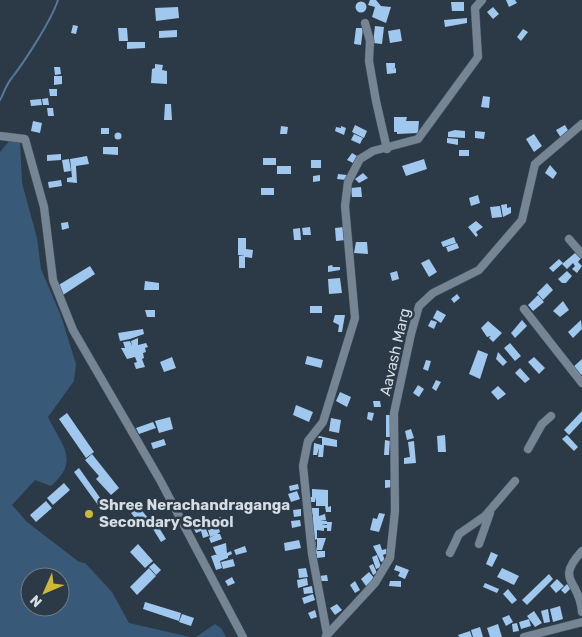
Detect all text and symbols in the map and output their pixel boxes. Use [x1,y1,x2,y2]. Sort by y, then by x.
street label: Aavash Marg [376,306,414,398]
place label: Shree Nerachandraganga Secondary School [99,496,290,531]
marker: Shree Nerachandraganga Secondary School [83,508,95,520]
north arrow [20,567,70,617]
text: N [27,591,46,610]

